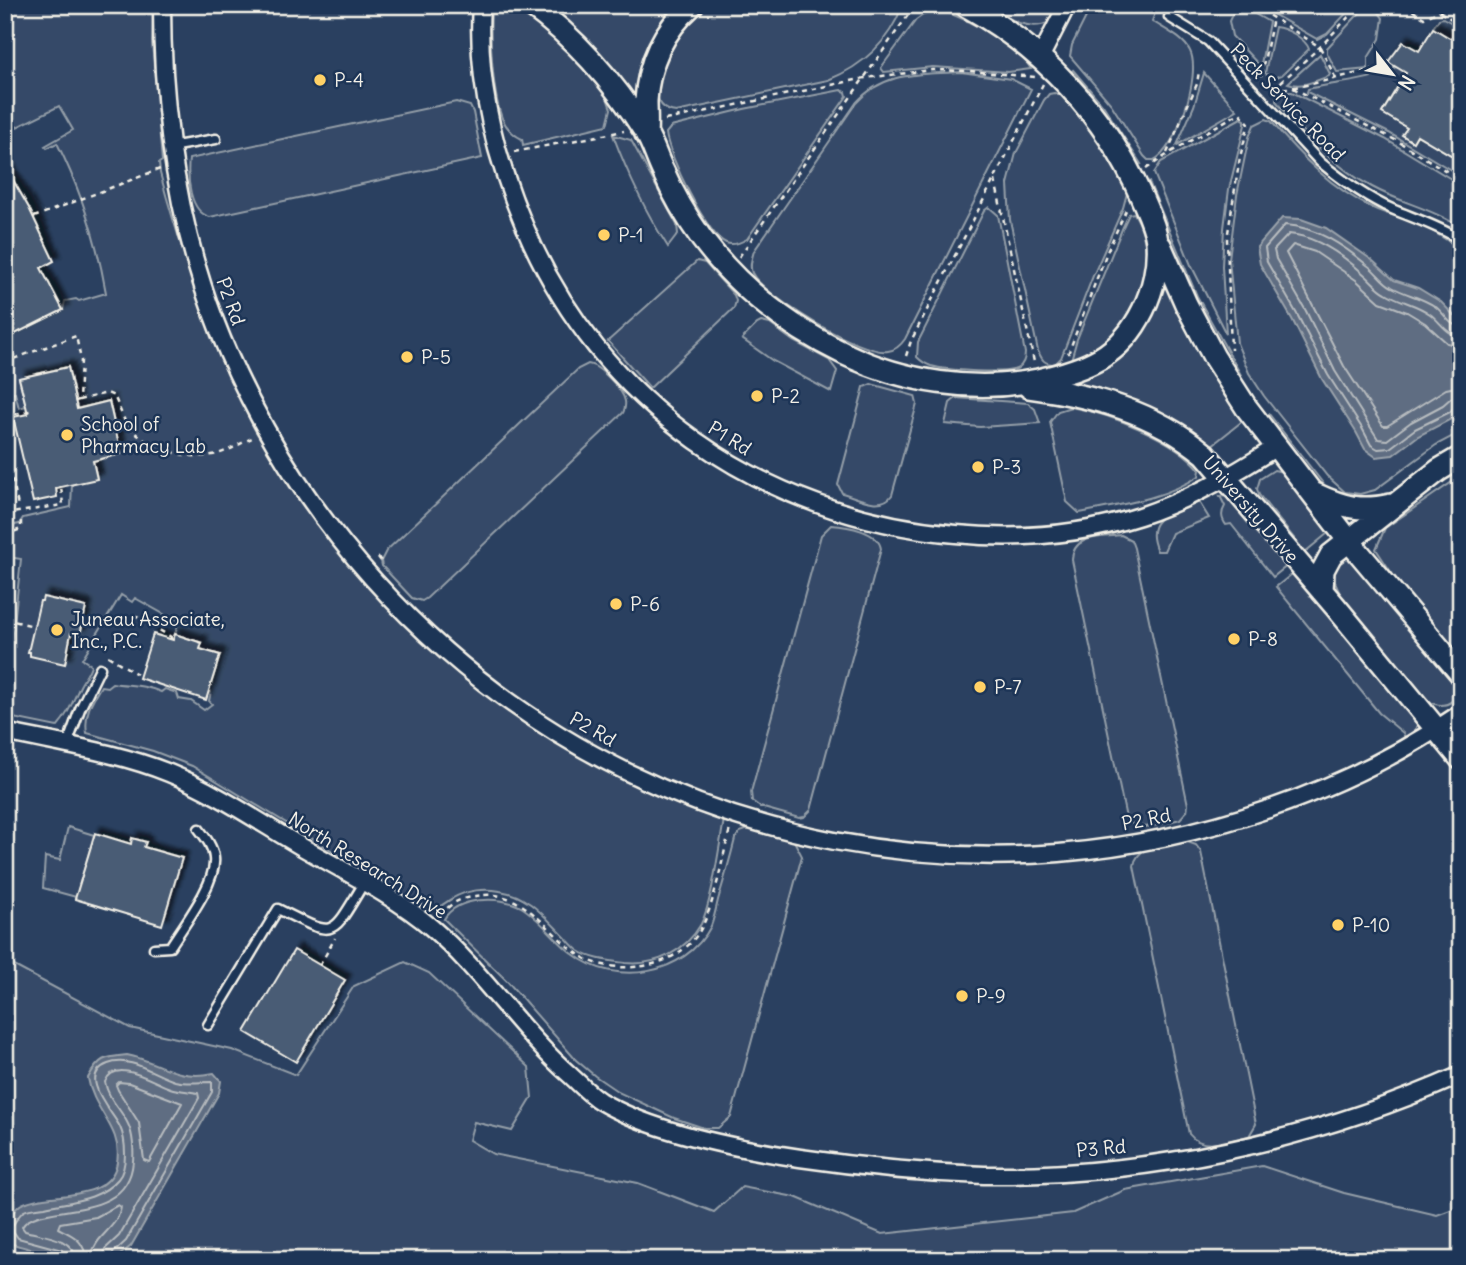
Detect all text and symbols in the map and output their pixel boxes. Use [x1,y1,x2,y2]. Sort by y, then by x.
street label: Peck Service Road [1225,38,1351,166]
north arrow [1358,38,1428,108]
place label: P-4 [334,68,364,92]
text: N [1393,71,1420,95]
marker: P-4 [312,72,328,88]
place label: P-1 [618,223,644,247]
marker: P-1 [596,227,612,243]
street label: P2 Rd [211,274,251,328]
place label: P-5 [421,345,451,369]
marker: P-5 [399,349,415,365]
place label: P-2 [771,384,800,408]
marker: P-2 [749,388,765,404]
place label: School of Pharmacy Lab [81,412,206,458]
street label: P1 Rd [704,415,756,461]
marker: School of Pharmacy Lab [59,427,75,443]
street label: University Drive [1198,450,1304,568]
place label: P-3 [992,455,1021,479]
marker: P-3 [970,459,986,475]
place label: P-6 [630,592,660,616]
marker: P-6 [608,596,624,612]
place label: Juneau Associate, Inc., P.C. [71,607,225,653]
marker: Juneau Associate, Inc., P.C. [49,622,65,638]
place label: P-8 [1248,627,1278,651]
marker: P-8 [1226,631,1242,647]
place label: P-7 [994,675,1022,699]
marker: P-7 [972,679,988,695]
street label: P2 Rd [566,706,620,752]
street label: P2 Rd [1119,802,1173,836]
street label: North Research Drive [284,806,452,924]
place label: P-10 [1352,913,1390,937]
marker: P-10 [1330,917,1346,933]
place label: P-9 [976,984,1006,1008]
marker: P-9 [954,988,970,1004]
street label: P3 Rd [1075,1134,1127,1162]

